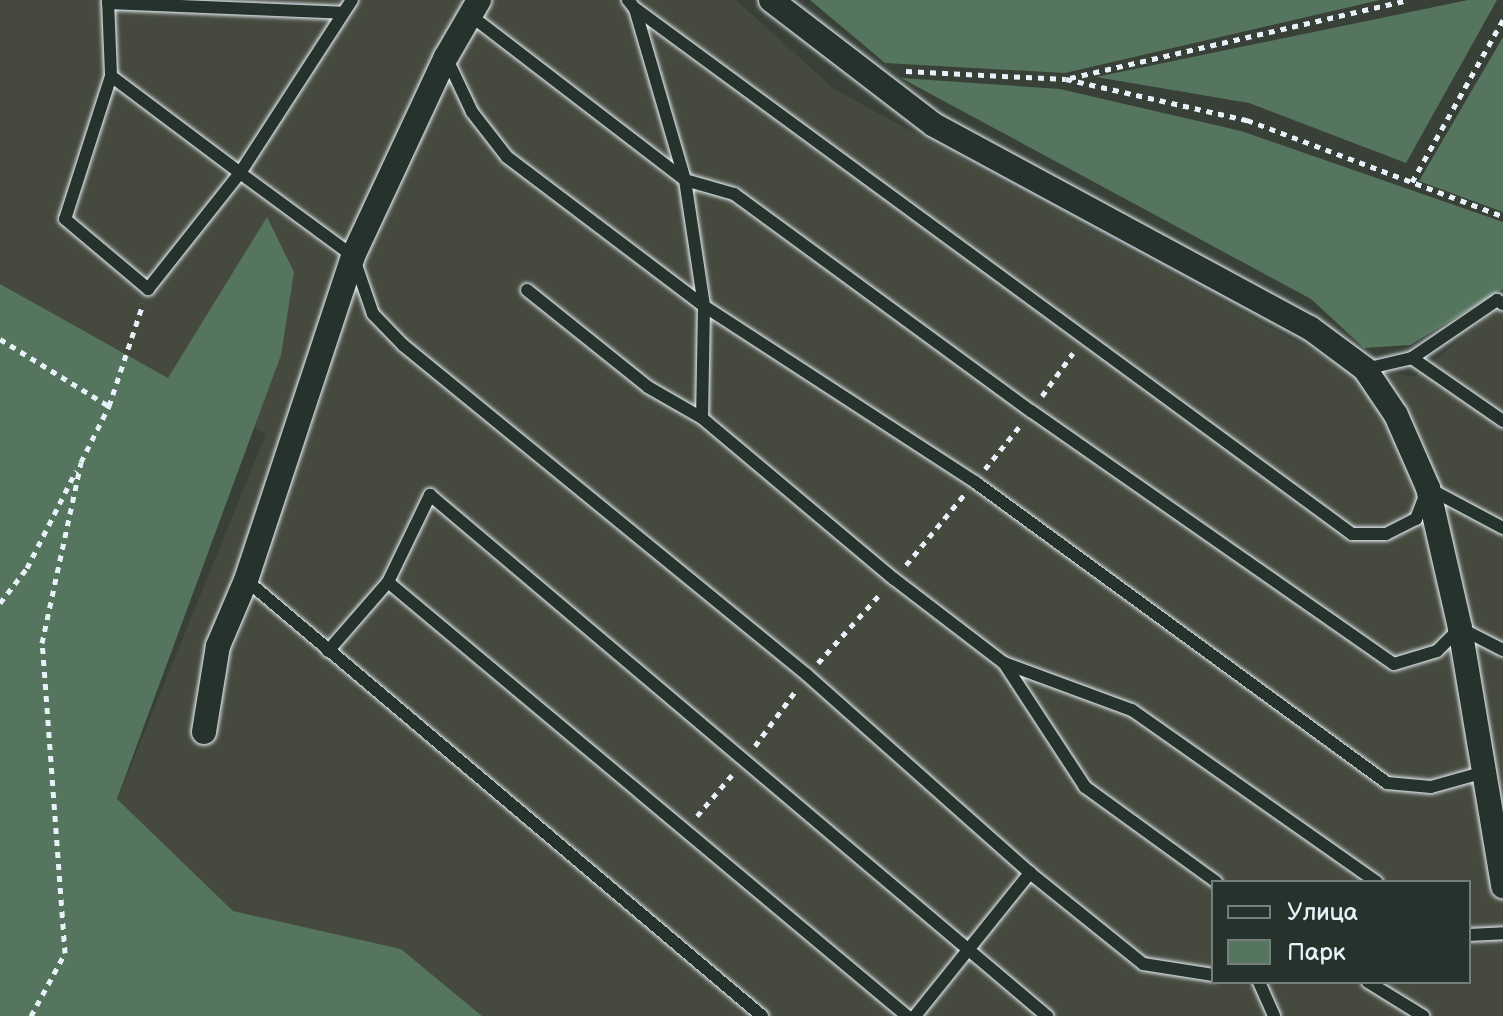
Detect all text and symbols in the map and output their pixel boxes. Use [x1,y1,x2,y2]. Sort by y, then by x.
legend [1211,880,1471,984]
text: Улица [1287,898,1358,927]
text: Парк [1287,938,1345,967]

